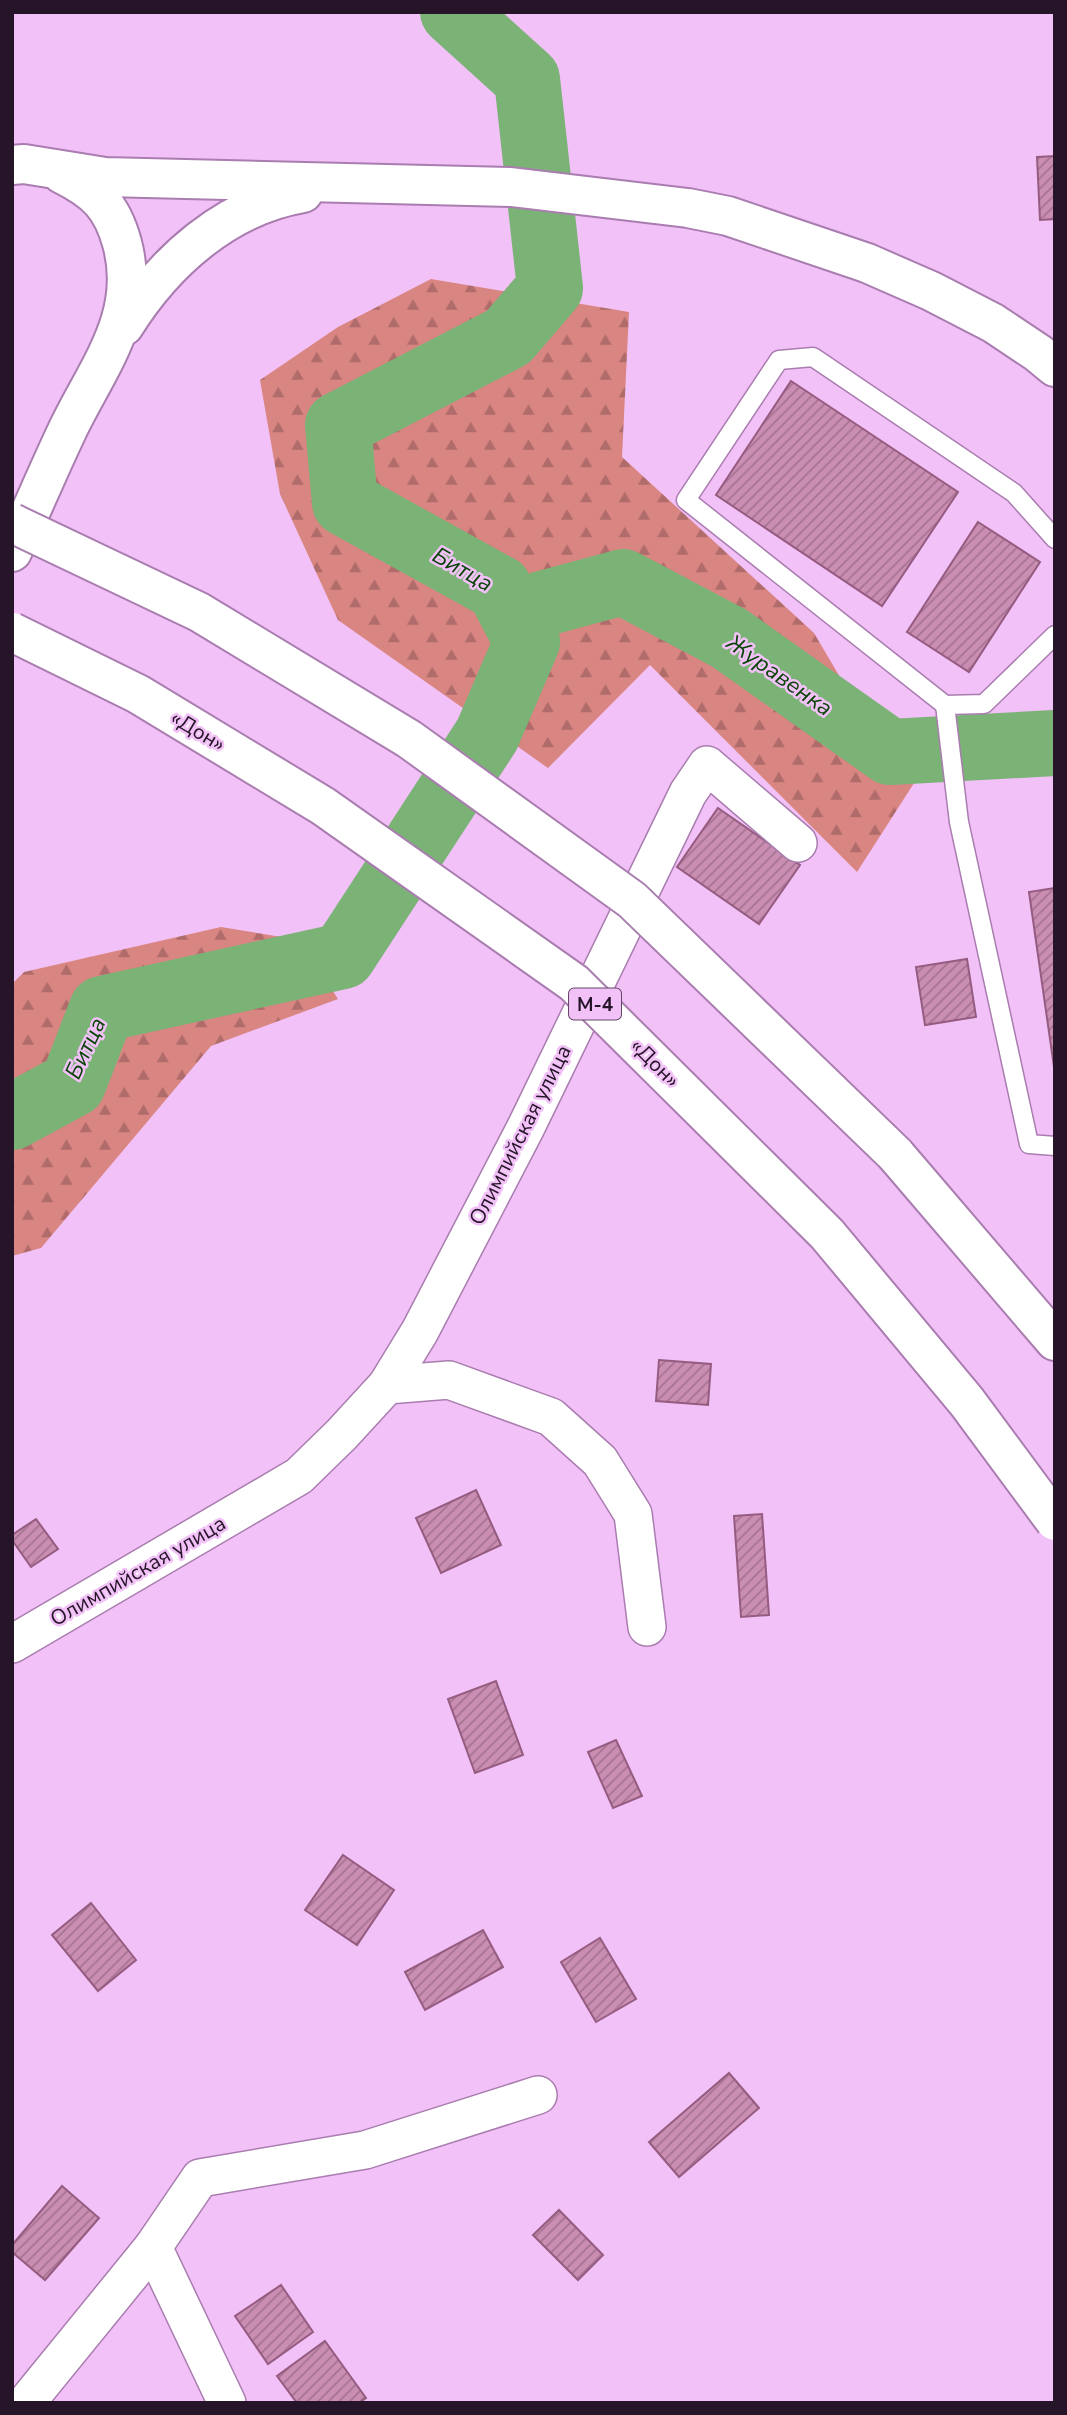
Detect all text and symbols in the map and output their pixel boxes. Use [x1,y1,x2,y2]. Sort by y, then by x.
water label: Битца [427,540,499,599]
water label: Журавенка [720,627,839,723]
street label: «Дон» [165,704,231,758]
road number: М-4 [569,988,621,1020]
water label: Битца [58,1012,113,1084]
street label: «Дон» [624,1032,686,1094]
street label: Олимпийская улица [462,1040,578,1230]
street label: Олимпийская улица [45,1509,231,1633]

